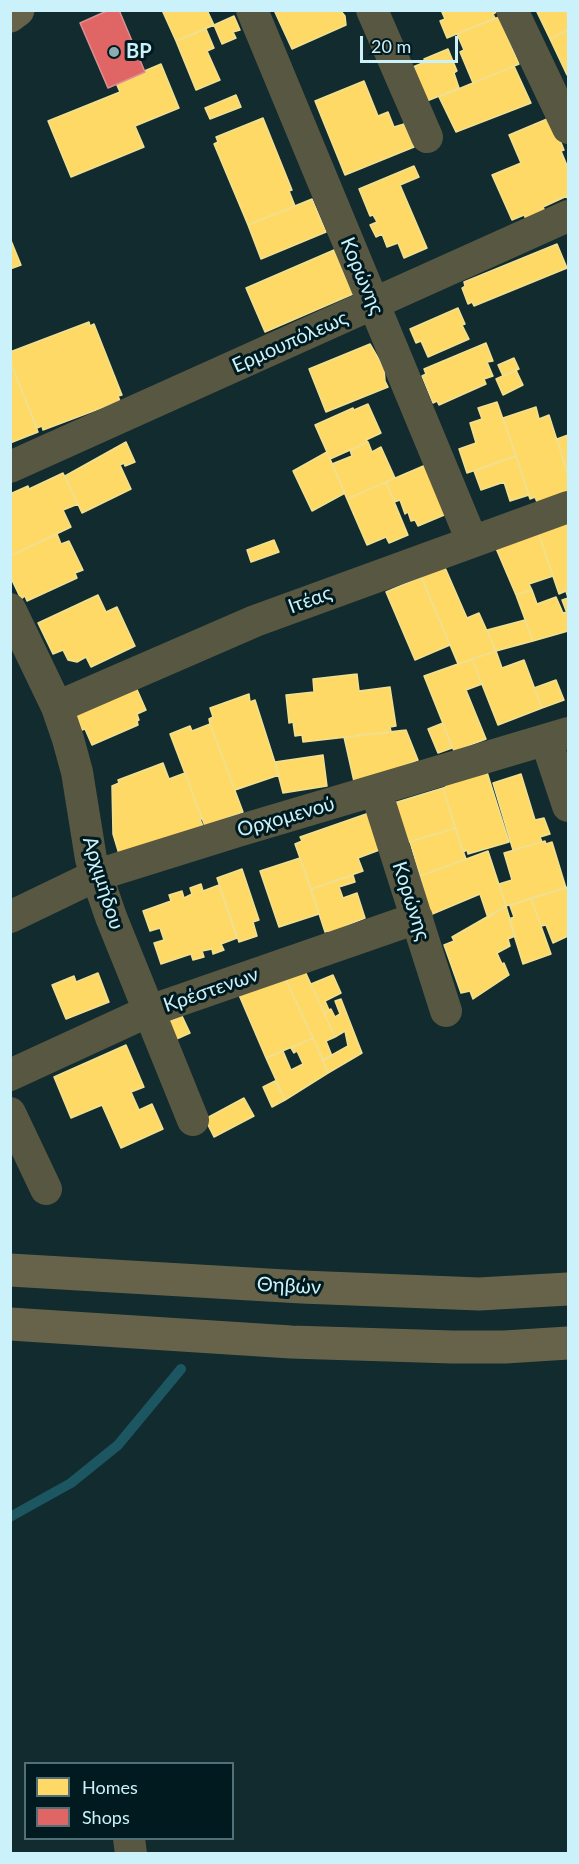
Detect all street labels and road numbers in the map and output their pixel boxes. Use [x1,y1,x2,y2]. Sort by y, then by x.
street label: Κορώνης [335,234,389,318]
street label: Ερμουπόλεως [229,306,351,378]
street label: Ιτέας [285,581,335,619]
street label: Ορχομενού [234,792,338,842]
street label: Αρχιμήδου [77,834,129,932]
street label: Κορώνης [387,859,435,943]
street label: Κρέστενων [160,962,262,1018]
street label: Θηβών [256,1272,322,1300]

